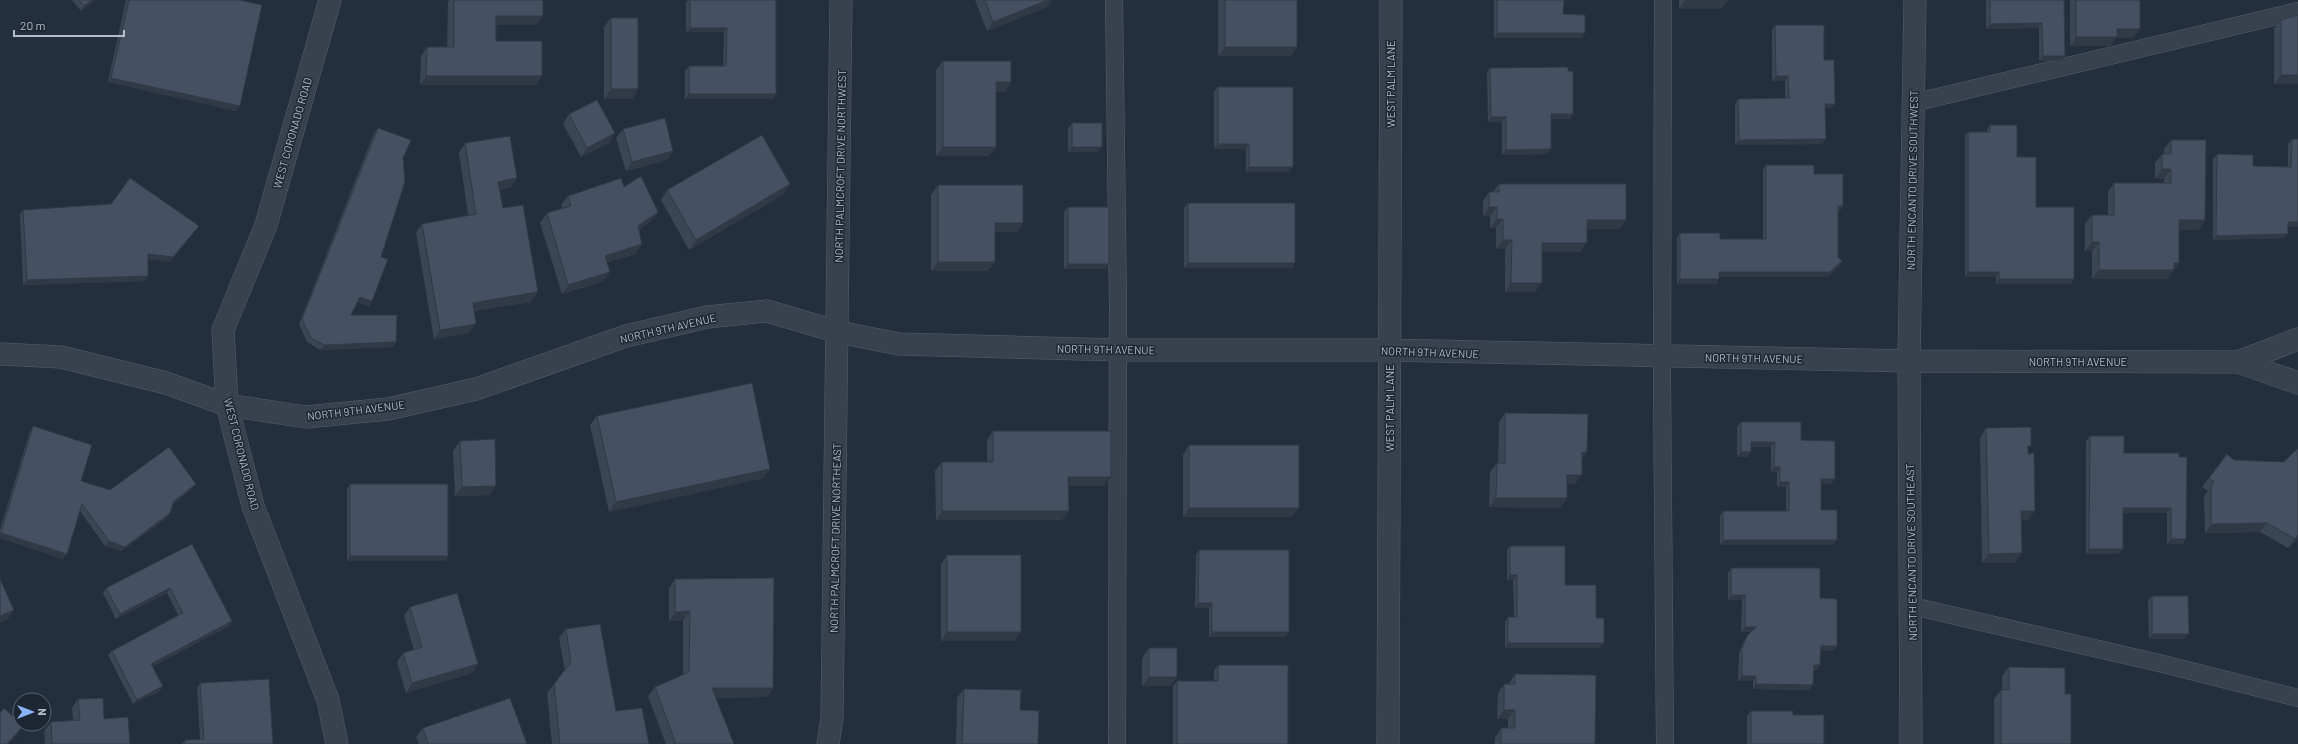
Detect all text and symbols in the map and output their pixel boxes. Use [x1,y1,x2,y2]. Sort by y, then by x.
scale bar [14,12,124,38]
text: 20 m [20,18,46,32]
street label: WEST PALM LANE [1384,40,1397,128]
street label: NORTH PALMCROFT DRIVE NORTHWEST [832,69,848,263]
street label: WEST CORONADO ROAD [270,76,314,190]
street label: NORTH ENCANTO DRIVE SOUTHWEST [1904,90,1920,270]
street label: NORTH 9TH AVENUE [619,311,718,345]
street label: NORTH 9TH AVENUE [1057,342,1156,356]
street label: NORTH 9TH AVENUE [1381,344,1480,360]
street label: NORTH 9TH AVENUE [1705,351,1804,365]
street label: NORTH 9TH AVENUE [2029,355,2128,368]
street label: WEST PALM LANE [1383,364,1396,452]
street label: WEST CORONADO ROAD [222,397,262,511]
street label: NORTH 9TH AVENUE [306,398,406,422]
street label: NORTH PALMCROFT DRIVE NORTHEAST [827,443,843,633]
street label: NORTH ENCANTO DRIVE SOUTHEAST [1903,463,1919,641]
north arrow [12,692,52,732]
text: N [36,708,49,716]

